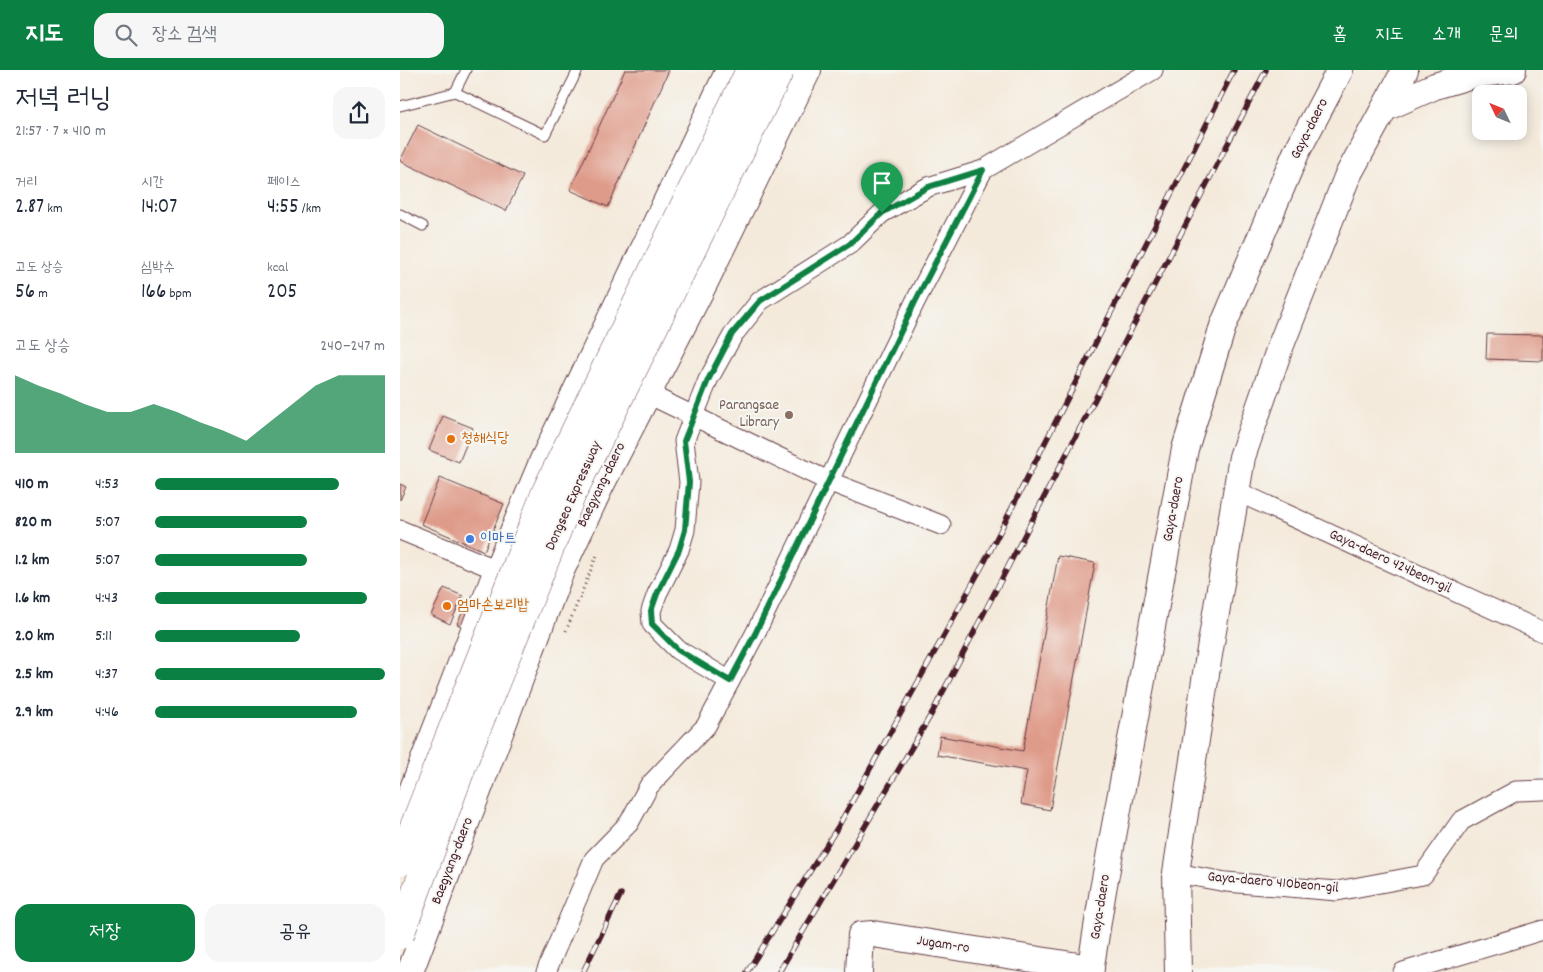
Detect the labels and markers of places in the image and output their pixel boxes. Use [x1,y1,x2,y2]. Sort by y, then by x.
pin [861,162,903,213]
place label: Parangsae Library [719,395,780,434]
marker: Parangsae Library [783,409,795,421]
place label: 청해식당 [461,428,509,450]
marker: 청해식당 [445,433,457,445]
place label: 이마트 [480,528,516,550]
marker: 이마트 [464,533,476,545]
place label: 엄마손보리밥 [457,595,529,617]
marker: 엄마손보리밥 [441,600,453,612]

